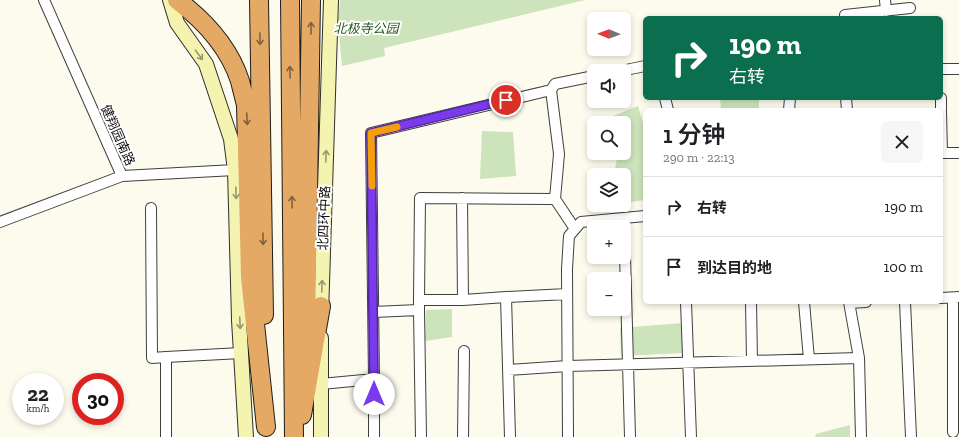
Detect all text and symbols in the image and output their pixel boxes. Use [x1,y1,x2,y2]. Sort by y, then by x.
north arrow [587,12,631,56]
map controls [587,12,631,316]
park label: 北极寺公园 [333,21,400,36]
one-way arrow [307,22,315,35]
text: 190 m [729,28,801,61]
one-way arrow [256,32,263,45]
icon: right [663,32,715,84]
one-way arrow [195,50,204,61]
button: sound [587,64,631,108]
one-way arrow [286,66,294,79]
text: 右转 [729,66,765,88]
pin [489,83,523,117]
icon: arrive [495,89,517,111]
street label: 健翔园南路 [98,102,138,168]
one-way arrow [243,112,250,125]
button: search [587,116,631,160]
text: 1 分钟 [663,120,725,149]
button: close [881,121,923,163]
one-way arrow [322,150,330,163]
text: 290 m · 22:13 [663,150,735,165]
button: layers [587,168,631,212]
street label: 北四环中路 [315,185,333,251]
one-way arrow [232,186,239,199]
one-way arrow [288,196,296,209]
icon: right [663,196,685,218]
text: 190 m [884,198,923,216]
text: 右转 [697,199,727,217]
button: + [587,220,631,264]
one-way arrow [259,232,267,245]
icon: arrive [663,256,685,278]
text: 100 m [884,258,923,276]
text: 到达目的地 [697,259,772,277]
button: − [587,272,631,316]
one-way arrow [318,280,326,293]
one-way arrow [236,316,243,329]
speed limit sign: 30 [72,373,124,425]
position arrow [353,373,395,415]
text: 22 [27,382,49,406]
text: km/h [27,403,49,415]

